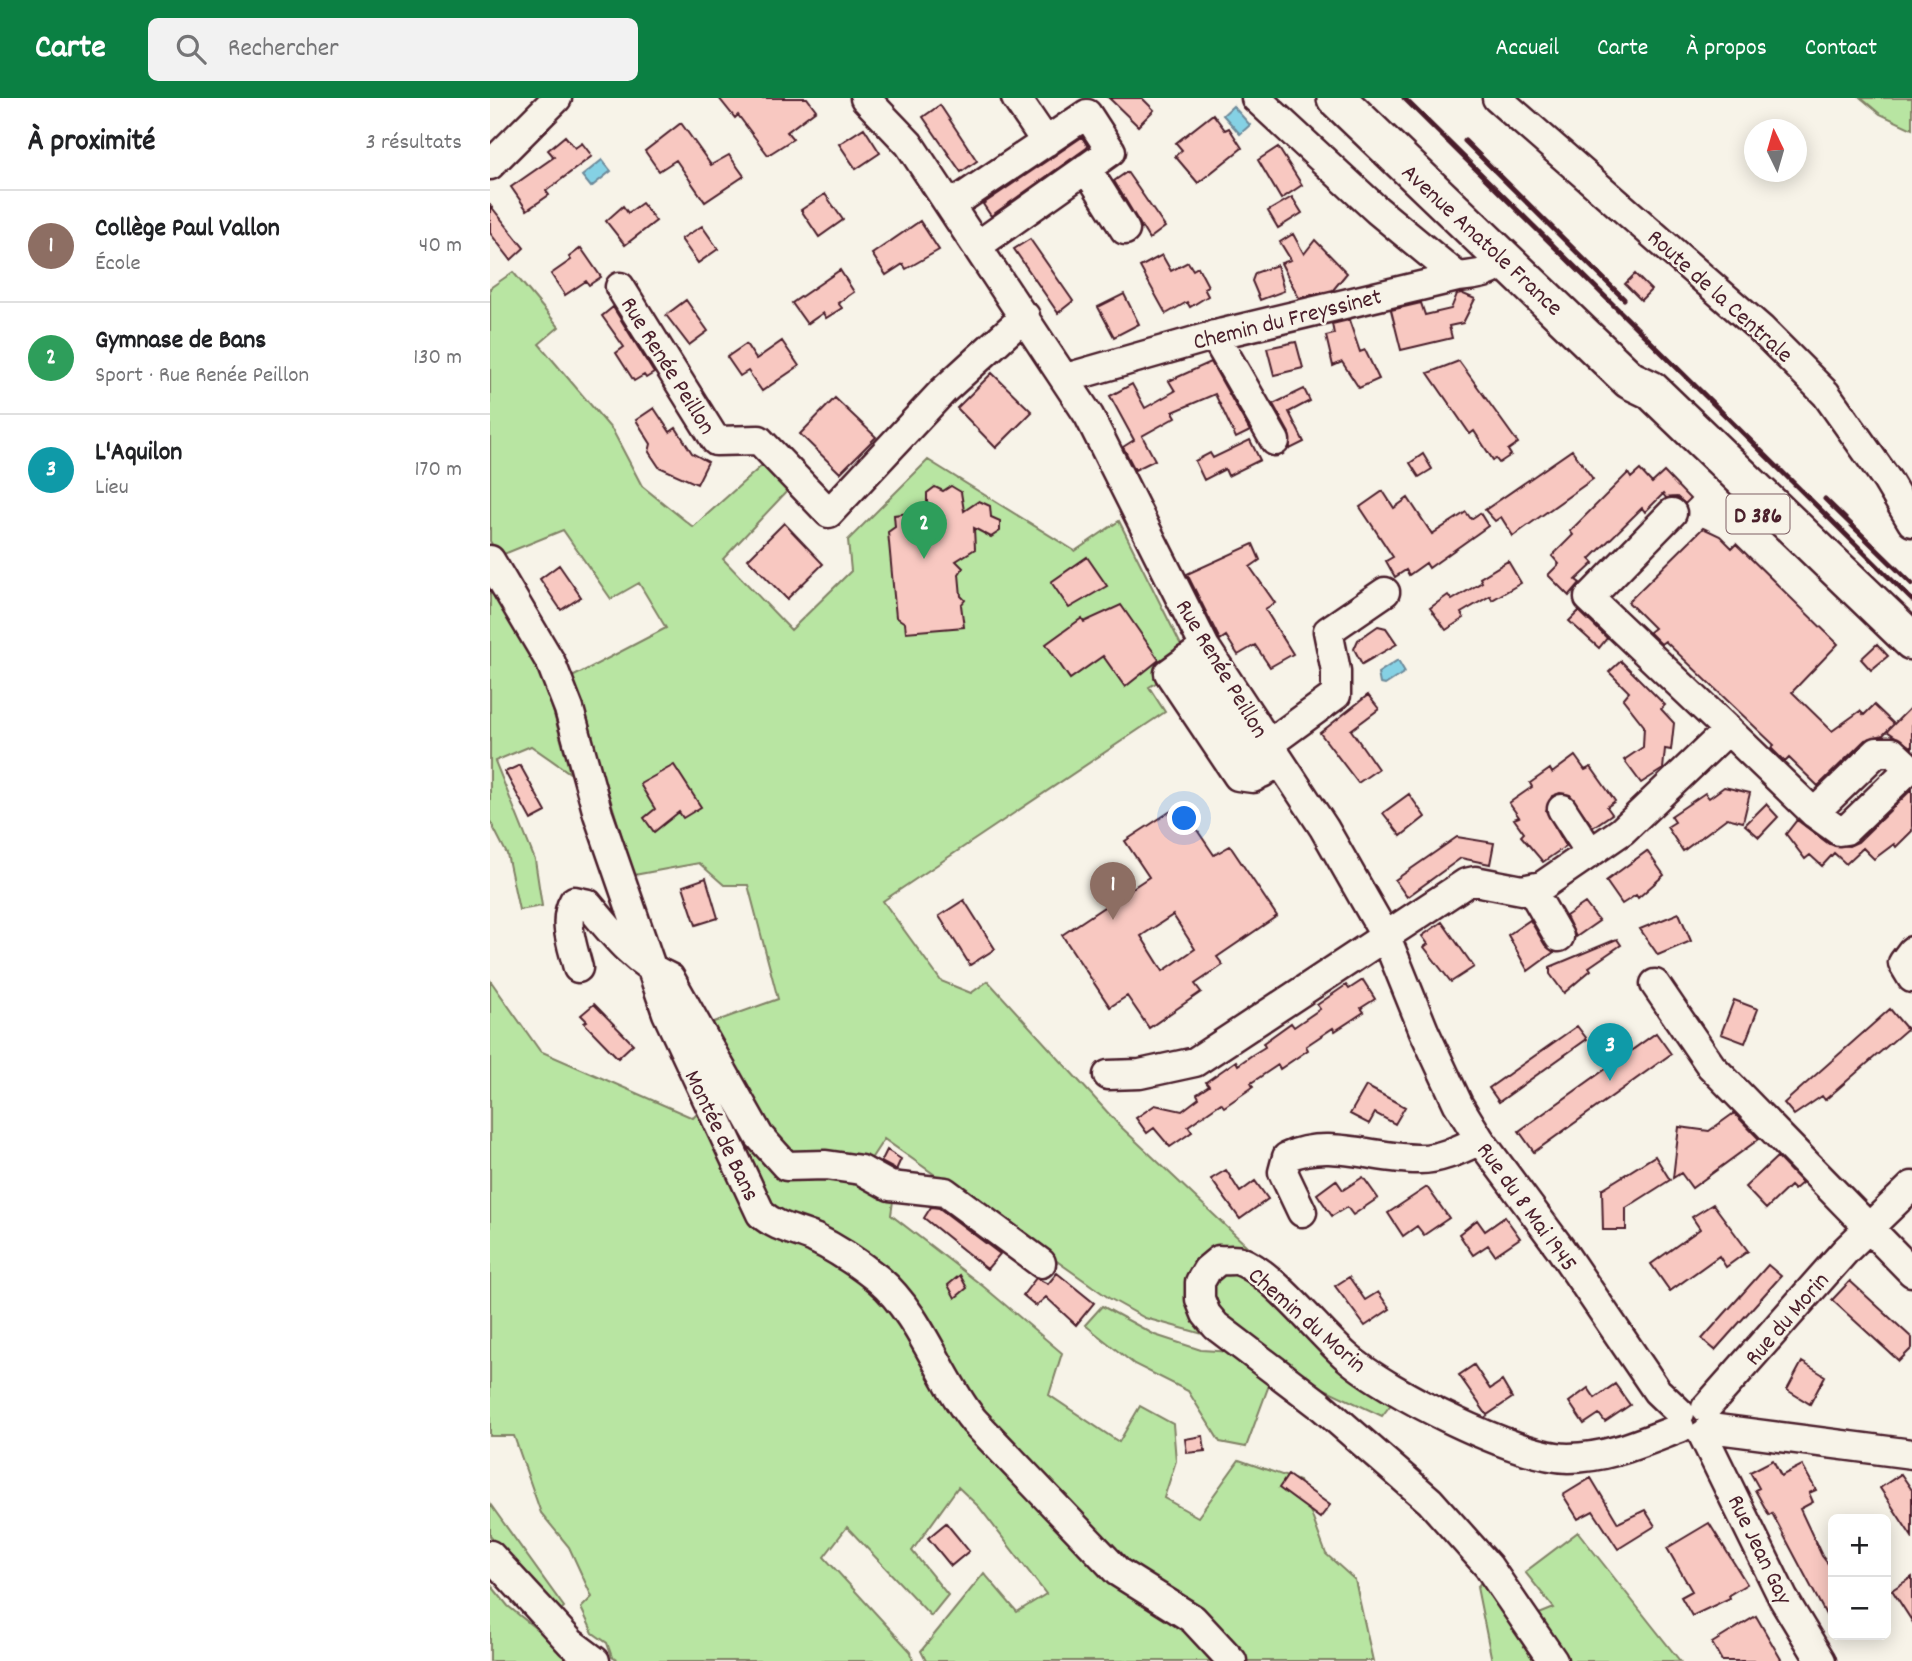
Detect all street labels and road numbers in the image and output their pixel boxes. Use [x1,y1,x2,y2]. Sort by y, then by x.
street label: Avenue Anatole France [1393,157,1569,325]
street label: Route de la Centrale [1638,222,1800,372]
street label: Chemin du Freyssinet [1190,281,1386,361]
street label: Rue Renée Peillon [610,291,722,442]
road number: D 386 [1726,494,1790,534]
street label: Rue Renée Peillon [1165,594,1275,746]
street label: Montée de Bans [674,1065,767,1208]
street label: Rue du 8 Mai 1945 [1467,1136,1584,1280]
street label: Chemin du Morin [1239,1260,1373,1382]
street label: Rue du Morin [1738,1266,1839,1374]
street label: Rue Jean Gay [1717,1490,1800,1612]

